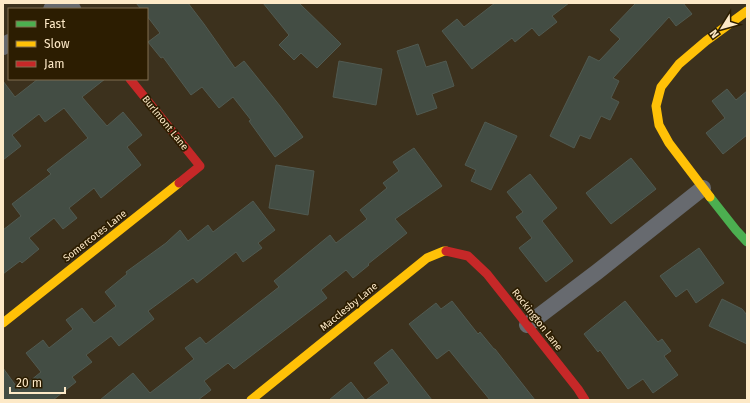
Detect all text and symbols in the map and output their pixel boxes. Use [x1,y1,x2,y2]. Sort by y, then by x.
legend [8,8,148,80]
north arrow [702,8,742,48]
text: Fast [44,17,66,31]
text: N [707,27,722,41]
text: Slow [44,37,70,51]
text: Jam [44,57,64,71]
street label: Burlmont Lane [139,93,191,153]
street label: Somercotes Lane [61,208,129,264]
street label: Macclesby Lane [318,280,380,334]
street label: Rockington Lane [509,287,565,353]
scale bar [10,369,65,395]
text: 20 m [16,376,42,390]

